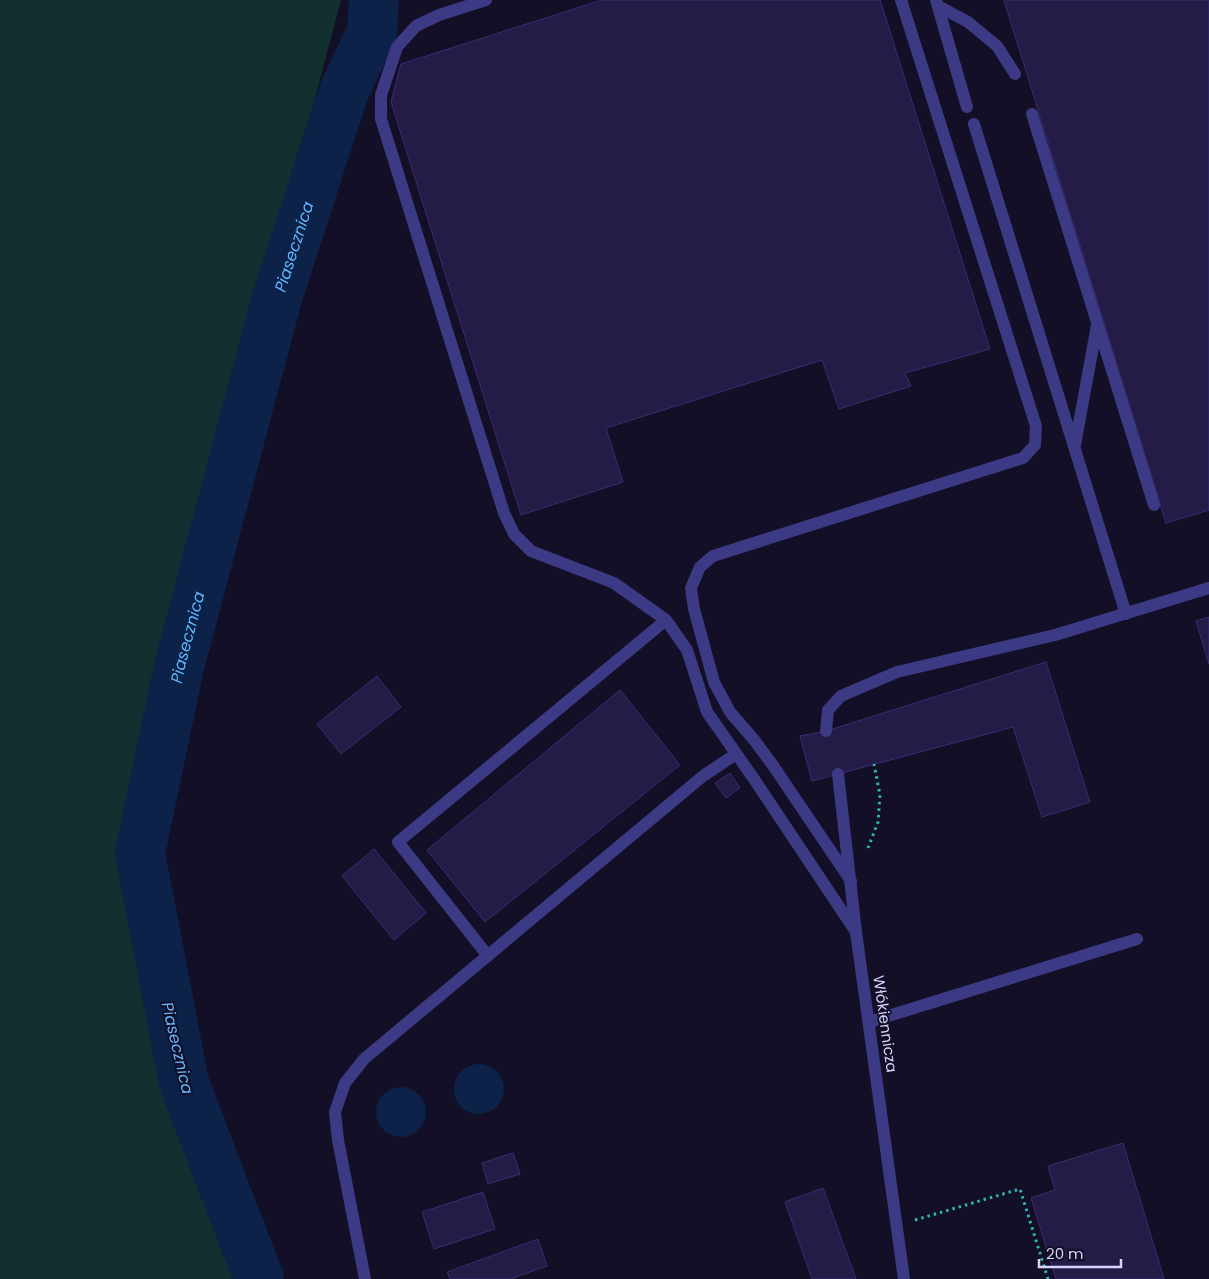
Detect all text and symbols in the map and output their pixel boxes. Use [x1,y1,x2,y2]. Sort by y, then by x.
water label: Piasecznica [269,198,320,295]
water label: Piasecznica [165,589,211,685]
street label: Włókiennicza [868,974,903,1074]
water label: Piasecznica [156,1000,199,1097]
scale bar [1039,1236,1122,1268]
text: 20 m [1046,1243,1084,1264]

